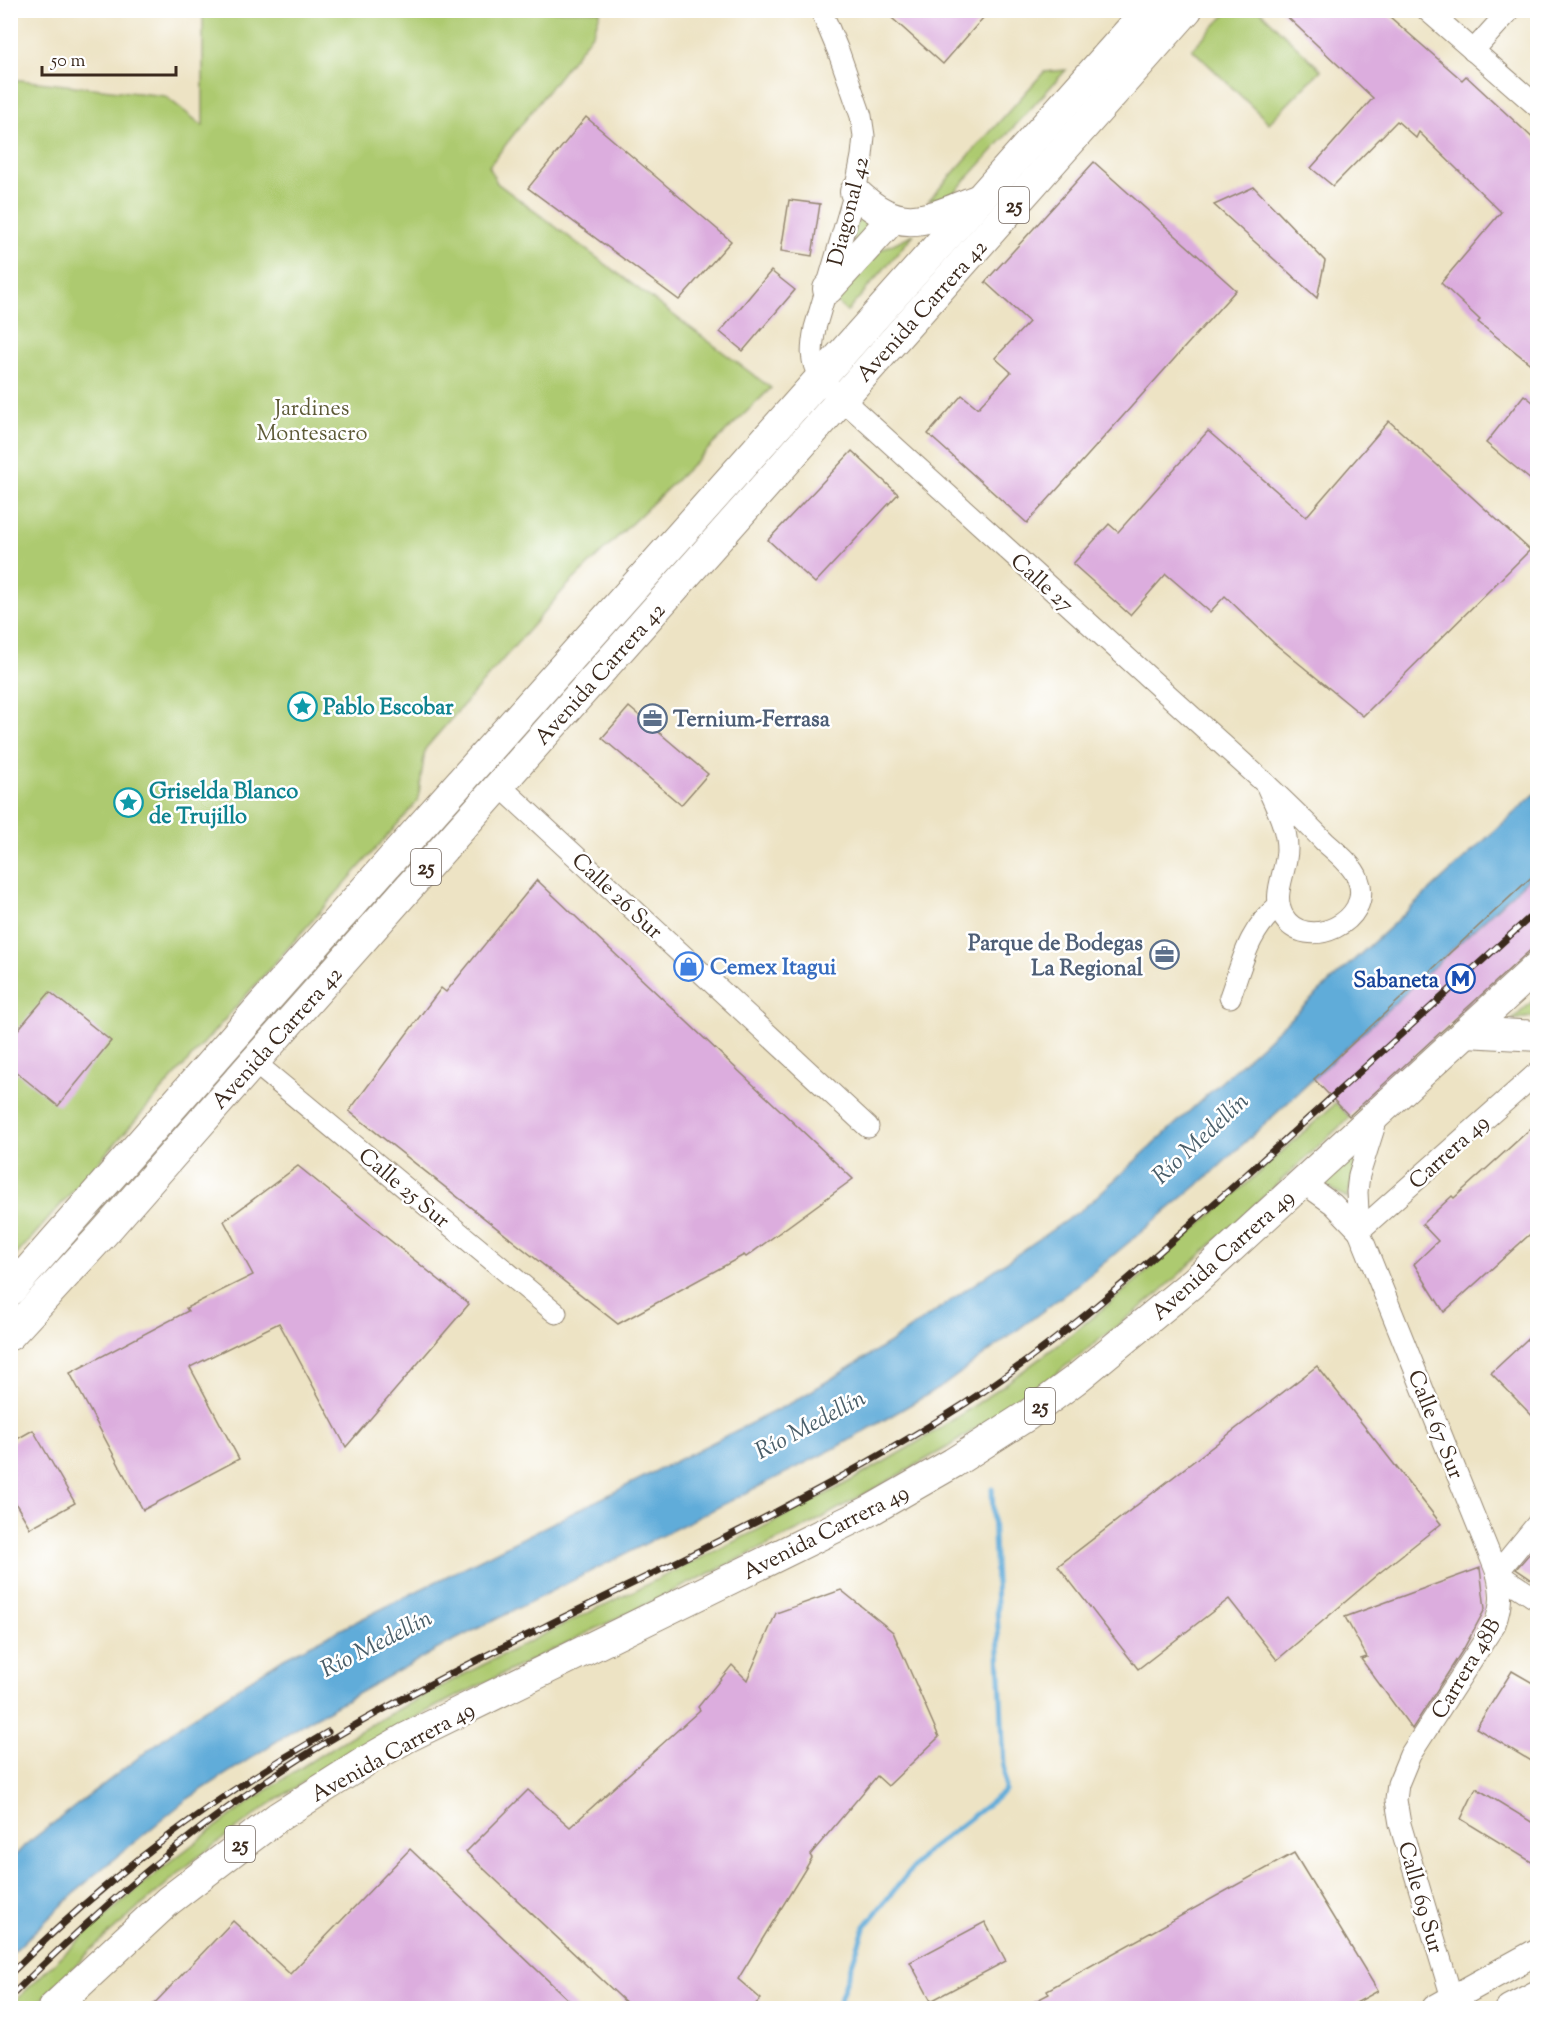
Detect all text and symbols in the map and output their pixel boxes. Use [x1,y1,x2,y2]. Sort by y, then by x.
scale bar [42,39,176,77]
text: 50 m [50,49,86,75]
street label: Diagonal 42 [821,154,879,270]
road number: 25 [999,187,1029,223]
street label: Avenida Carrera 42 [850,233,996,391]
park label: Jardines Montesacro [256,394,368,451]
street label: Calle 27 [1002,547,1080,622]
street label: Avenida Carrera 42 [528,596,674,754]
place icon: Pablo Escobar [286,690,318,722]
place label: Pablo Escobar [323,693,454,725]
office icon: Ternium-Ferrasa [636,702,668,734]
place label: Ternium-Ferrasa [673,705,831,737]
place label: Griselda Blanco de Trujillo [149,777,298,834]
place icon: Griselda Blanco de Trujillo [112,787,144,819]
street label: Calle 26 Sur [563,846,669,948]
road number: 25 [411,849,441,885]
place label: Parque de Bodegas La Regional [968,929,1144,986]
office icon: Parque de Bodegas La Regional [1148,939,1180,971]
shop icon: Cemex Itagui [673,950,705,982]
place label: Cemex Itagui [710,953,837,985]
street label: Avenida Carrera 42 [205,960,351,1118]
metro station icon: Sabaneta [1444,963,1476,995]
place label: Sabaneta [1353,966,1440,998]
water label: Río Medellín [1146,1086,1257,1193]
street label: Carrera 49 [1403,1108,1497,1198]
street label: Calle 25 Sur [350,1141,456,1237]
street label: Avenida Carrera 49 [1145,1183,1303,1329]
street label: Calle 67 Sur [1398,1366,1471,1485]
water label: Río Medellín [750,1382,873,1469]
road number: 25 [1025,1388,1055,1424]
street label: Avenida Carrera 49 [738,1478,915,1589]
water label: Río Medellín [315,1602,439,1687]
street label: Carrera 48B [1425,1613,1510,1726]
street label: Avenida Carrera 49 [306,1695,481,1812]
road number: 25 [225,1826,255,1862]
street label: Calle 69 Sur [1388,1838,1450,1957]

